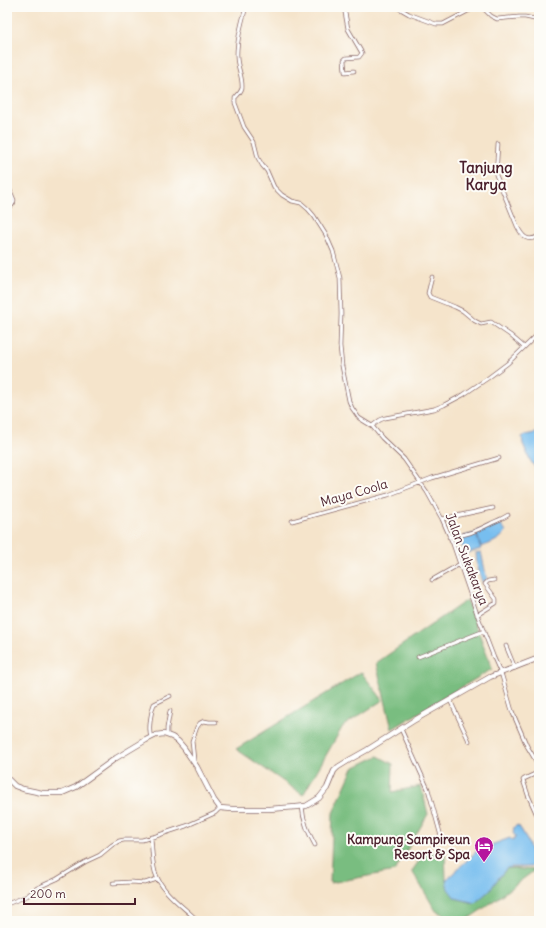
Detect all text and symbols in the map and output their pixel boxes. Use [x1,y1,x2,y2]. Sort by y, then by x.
district label: Tanjung Karya [459,158,513,195]
street label: Maya Coola [318,475,390,511]
street label: Jalan Sukakarya [442,510,492,608]
place label: Kampung Sampireun Resort & Spa [347,831,471,863]
hotel icon: Kampung Sampireun Resort & Spa [473,835,495,863]
scale bar [24,880,135,906]
text: 200 m [30,886,66,901]

